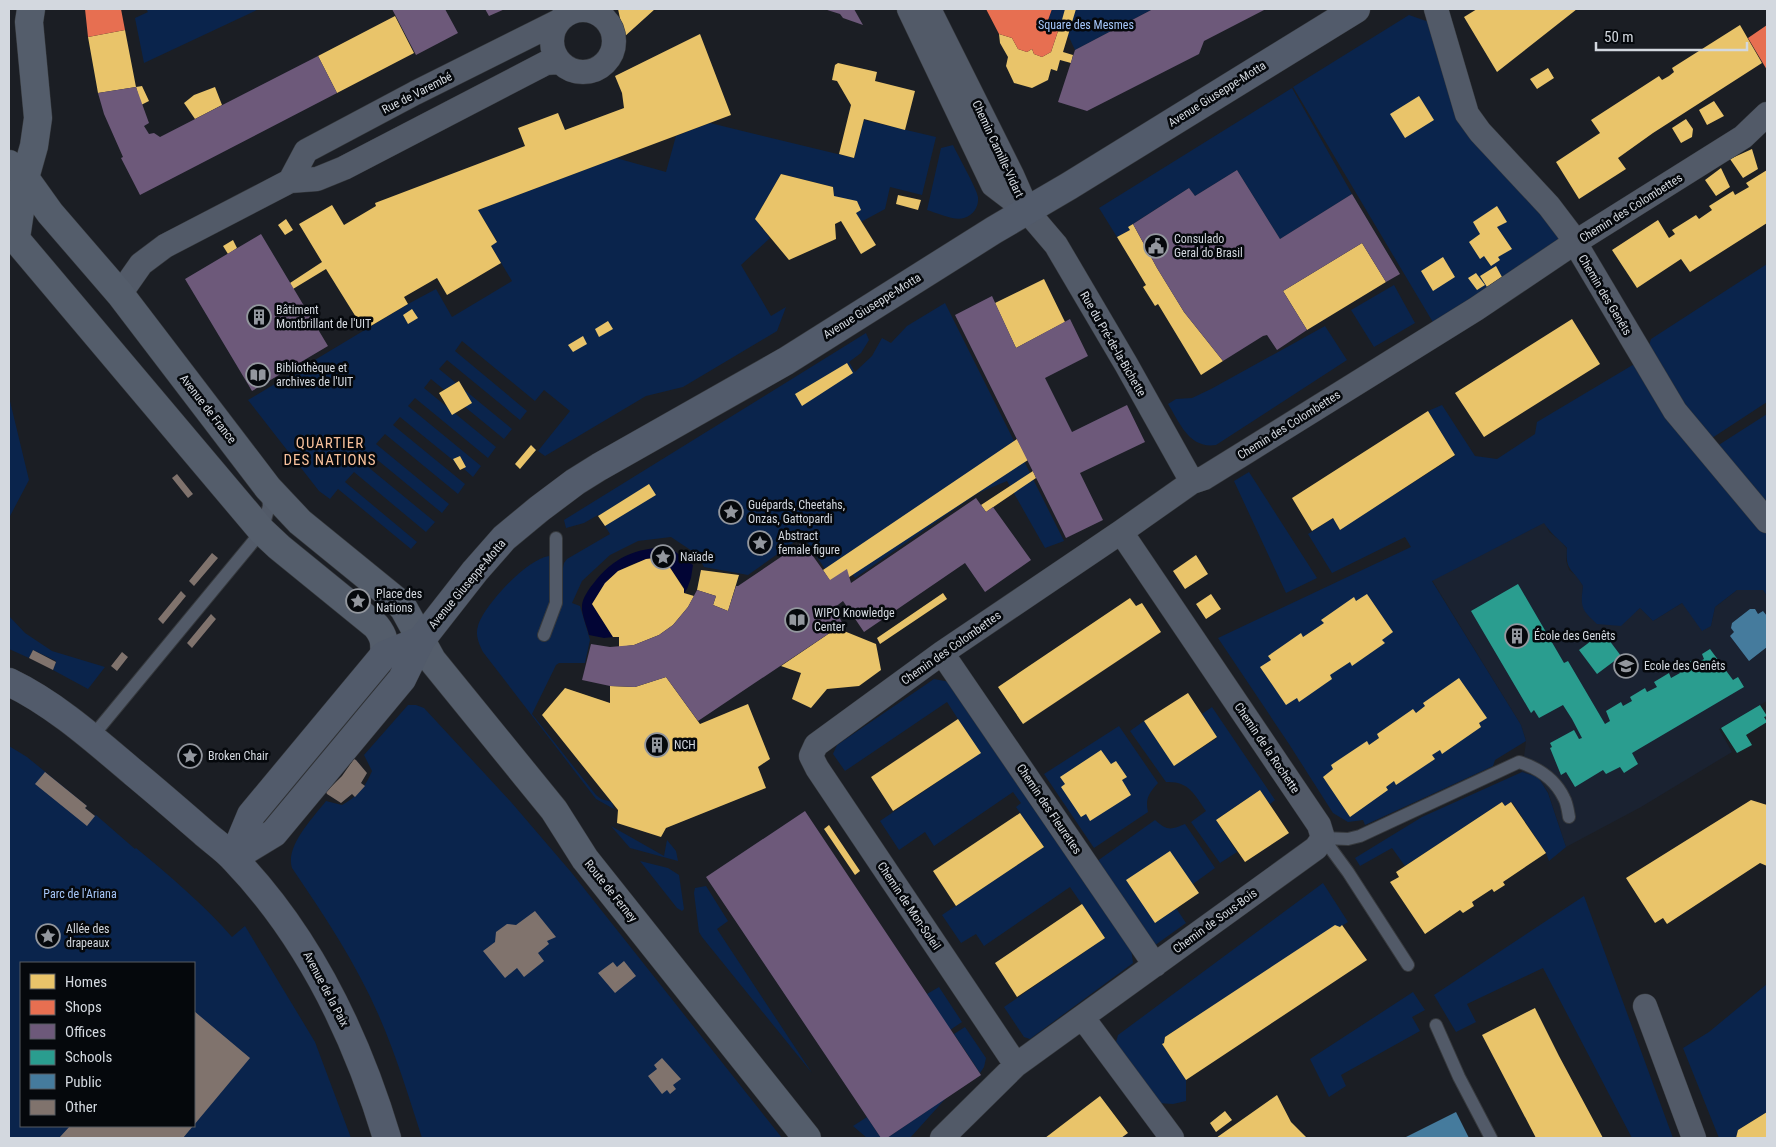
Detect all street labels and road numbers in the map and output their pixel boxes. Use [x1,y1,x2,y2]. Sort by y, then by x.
street label: Avenue Giuseppe-Motta [1166,58,1269,130]
street label: Rue de Varembé [380,69,455,117]
street label: Chemin Camille-Vidart [969,98,1027,200]
street label: Chemin des Colombettes [1577,171,1685,245]
street label: Chemin des Genêts [1575,252,1635,338]
street label: Avenue Giuseppe-Motta [821,270,924,342]
street label: Rue du Pré-de-la-Bichette [1077,289,1149,399]
street label: Avenue de France [177,372,239,446]
street label: Chemin des Colombettes [1235,388,1343,462]
street label: Avenue Giuseppe-Motta [426,536,509,632]
street label: Chemin des Colombettes [898,608,1004,688]
street label: Chemin de la Rochette [1231,700,1303,796]
street label: Chemin des Fleurettes [1014,761,1084,857]
street label: Route de Ferney [582,857,640,925]
street label: Chemin de Mon-Soleil [874,859,944,953]
street label: Chemin de Sous-Bois [1170,886,1260,956]
street label: Avenue de la Paix [300,949,352,1029]

